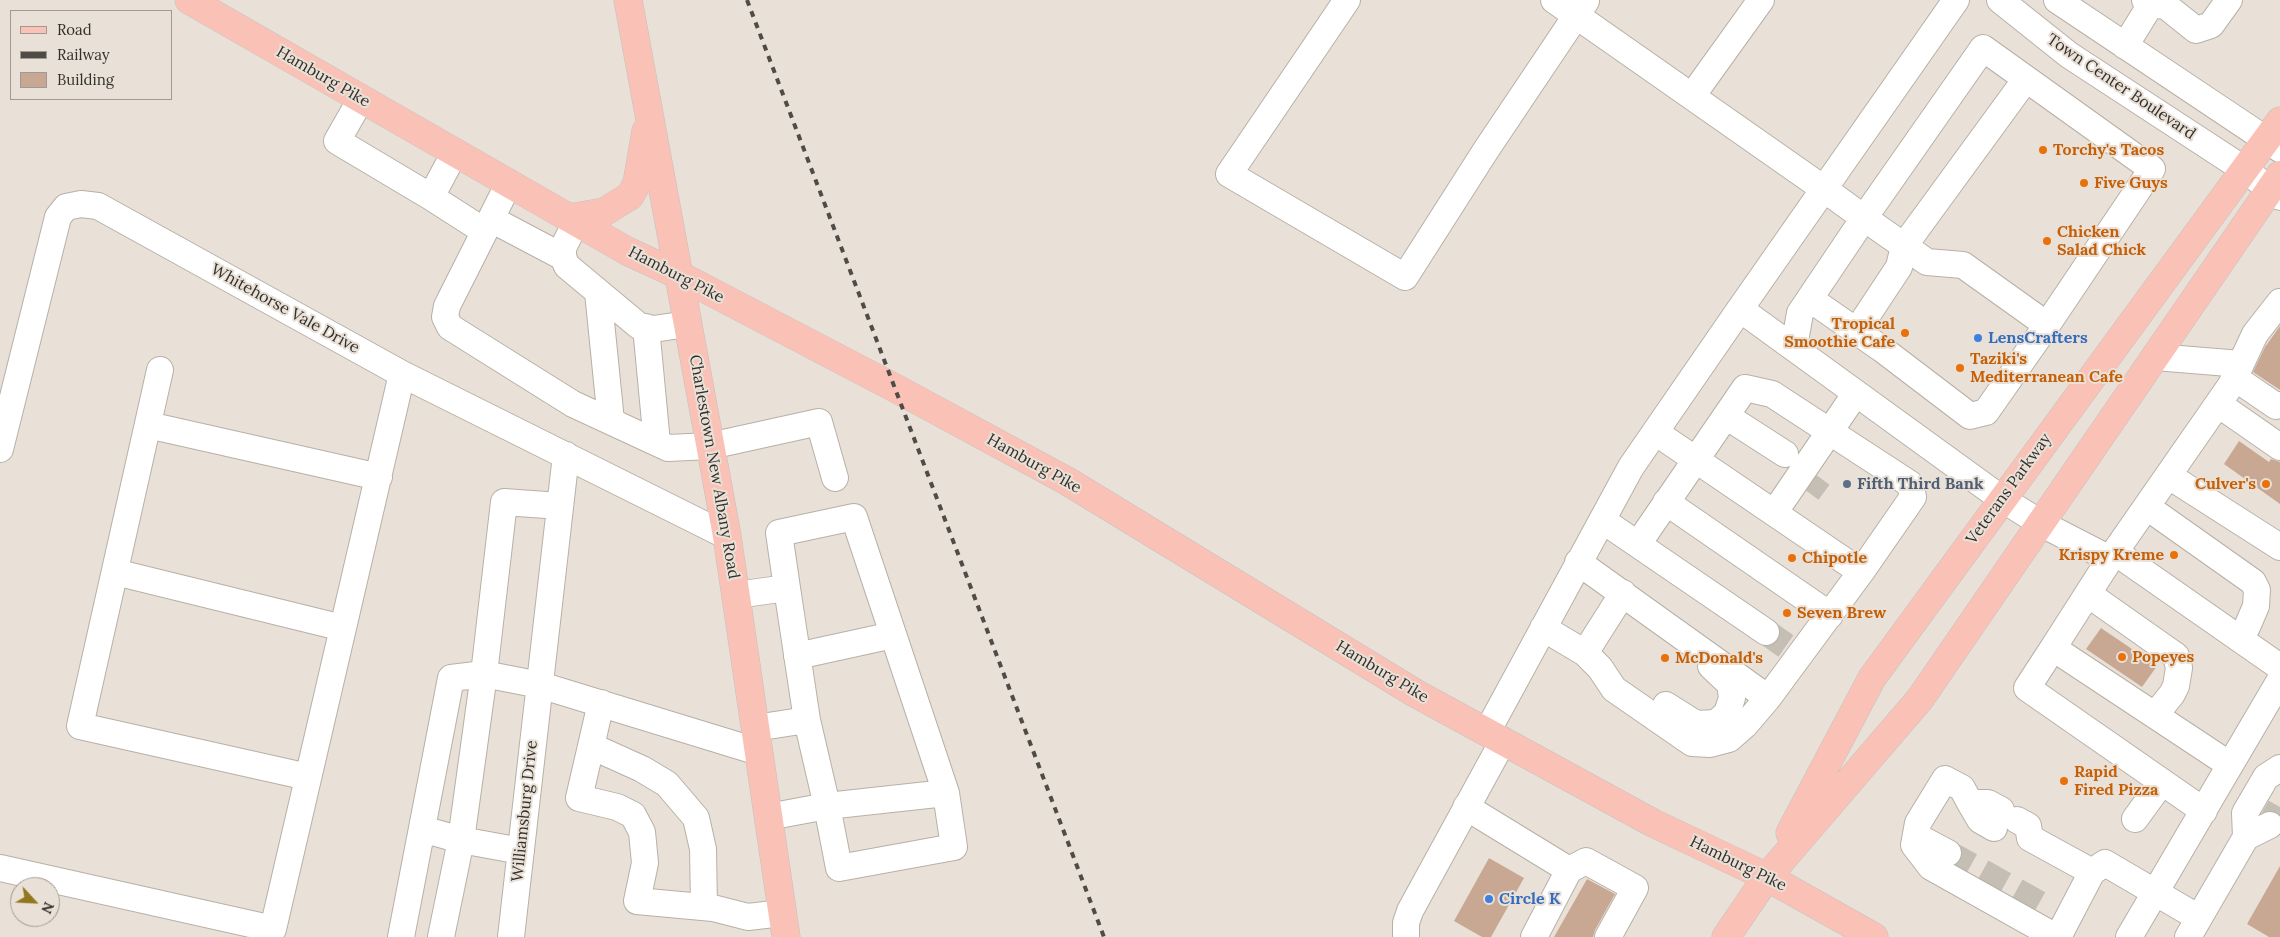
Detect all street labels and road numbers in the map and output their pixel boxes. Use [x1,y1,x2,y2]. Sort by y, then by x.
street label: Town Center Boulevard [2043,30,2199,144]
street label: Hamburg Pike [273,42,373,112]
street label: Hamburg Pike [625,243,727,307]
street label: Whitehorse Vale Drive [207,260,363,358]
street label: Charlestown New Albany Road [685,353,743,581]
street label: Hamburg Pike [983,430,1085,498]
street label: Veterans Parkway [1962,430,2056,548]
street label: Hamburg Pike [1332,637,1432,707]
street label: Williamsburg Drive [508,739,542,883]
street label: Hamburg Pike [1687,832,1789,896]

